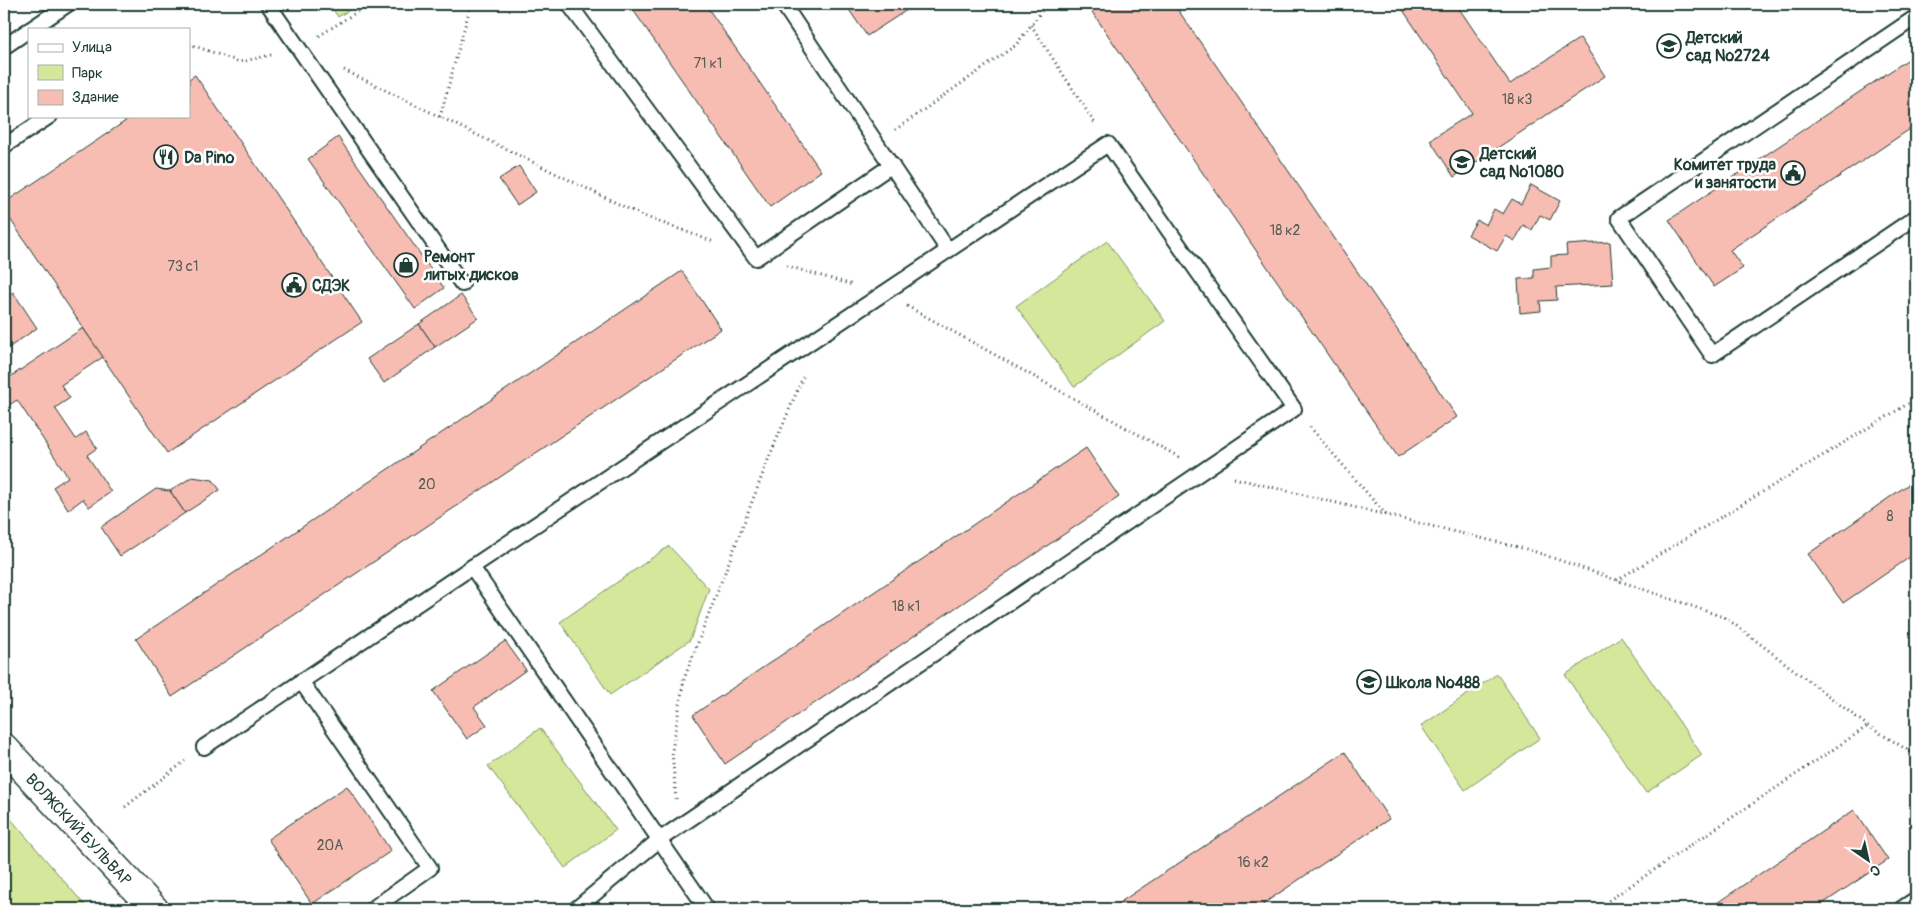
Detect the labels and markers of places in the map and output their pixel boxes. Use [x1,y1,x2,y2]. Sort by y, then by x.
place label: Детский сад №2724 [1685,28,1770,66]
school or university icon: Детский сад №2724 [1656,33,1682,59]
restaurant icon: Da Pino [153,144,179,170]
place label: Детский сад №1080 [1479,144,1564,182]
place label: Da Pino [184,148,235,168]
school or university icon: Детский сад №1080 [1449,149,1475,175]
place label: Комитет труда и занятости [1674,155,1777,193]
public building icon: Комитет труда и занятости [1780,160,1806,186]
place label: Ремонт литых дисков [423,247,519,285]
shop icon: Ремонт литых дисков [393,252,419,278]
public building icon: СДЭК [281,272,307,298]
place label: СДЭК [312,276,350,296]
school or university icon: Школа №488 [1356,669,1382,695]
place label: Школа №488 [1385,673,1480,693]

